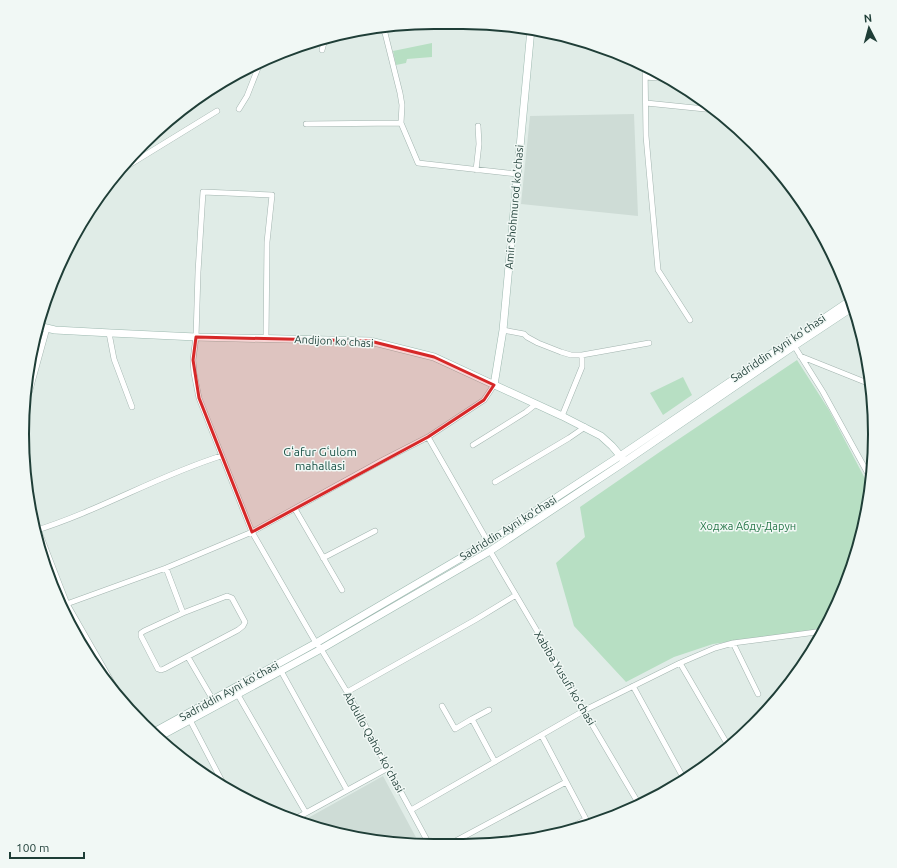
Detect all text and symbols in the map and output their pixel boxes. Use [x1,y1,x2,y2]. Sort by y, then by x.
north arrow [849,8,889,48]
text: N [863,12,873,24]
street label: Amir Shohmurod ko'chasi [503,144,525,270]
street label: Sadriddin Ayni ko'chasi [728,312,828,384]
street label: Andijon ko'chasi [294,333,374,349]
district label: Gʻafur Gʻulom mahallasi [283,445,357,472]
street label: Sadriddin Ayni ko'chasi [457,493,559,563]
park label: Ходжа Абду-Дарун [700,520,796,532]
street label: Xabiba Yusufi ko'chasi [532,629,598,727]
street label: Sadriddin Ayni ko'chasi [177,659,281,723]
street label: Abdullo Qahor ko'chasi [341,690,407,794]
scale bar [10,834,84,860]
text: 100 m [16,841,49,854]

